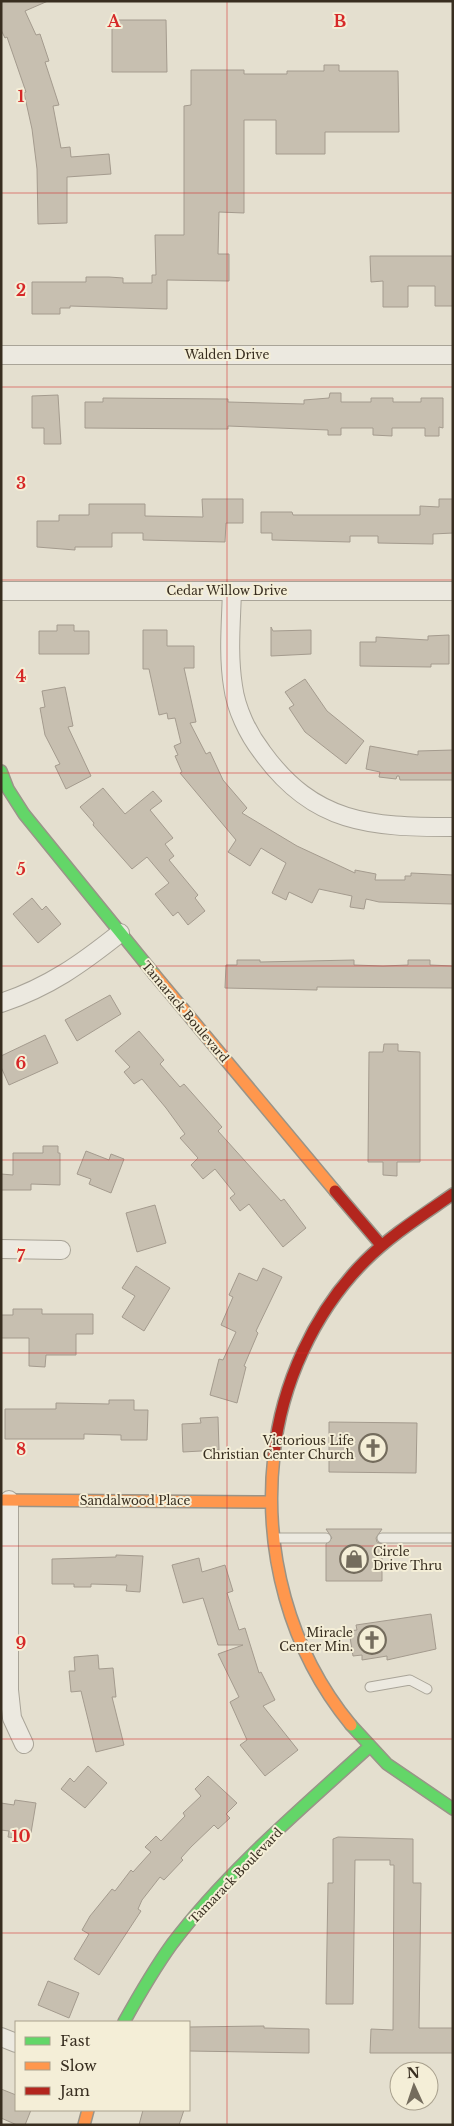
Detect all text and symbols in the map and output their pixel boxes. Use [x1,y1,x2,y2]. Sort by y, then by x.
text: A [107,11,122,31]
text: B [334,11,347,31]
text: 1 [18,86,25,106]
text: 2 [16,280,26,300]
street label: Walden Drive [184,347,269,362]
text: 3 [16,473,26,493]
street label: Cedar Willow Drive [167,583,288,598]
text: 4 [16,666,26,686]
text: 5 [16,859,26,879]
street label: Tamarack Boulevard [139,958,232,1065]
text: 6 [16,1053,27,1073]
text: 7 [17,1246,26,1266]
place label: Victorious Life Christian Center Church [203,1433,354,1462]
church icon: Victorious Life Christian Center Church [358,1433,388,1463]
text: 8 [16,1439,26,1459]
street label: Sandalwood Place [80,1493,190,1508]
shop icon: Circle Drive Thru [339,1544,369,1574]
place label: Circle Drive Thru [373,1544,442,1573]
place label: Miracle Center Min. [279,1625,353,1654]
church icon: Miracle Center Min. [357,1625,387,1655]
text: 9 [16,1633,27,1653]
street label: Tamarack Boulevard [186,1825,285,1927]
text: 10 [11,1826,31,1846]
legend [15,2021,190,2111]
text: Fast [60,2031,91,2050]
text: Slow [60,2056,97,2075]
north arrow [389,2061,439,2111]
text: N [406,2064,420,2082]
text: Jam [58,2081,90,2100]

